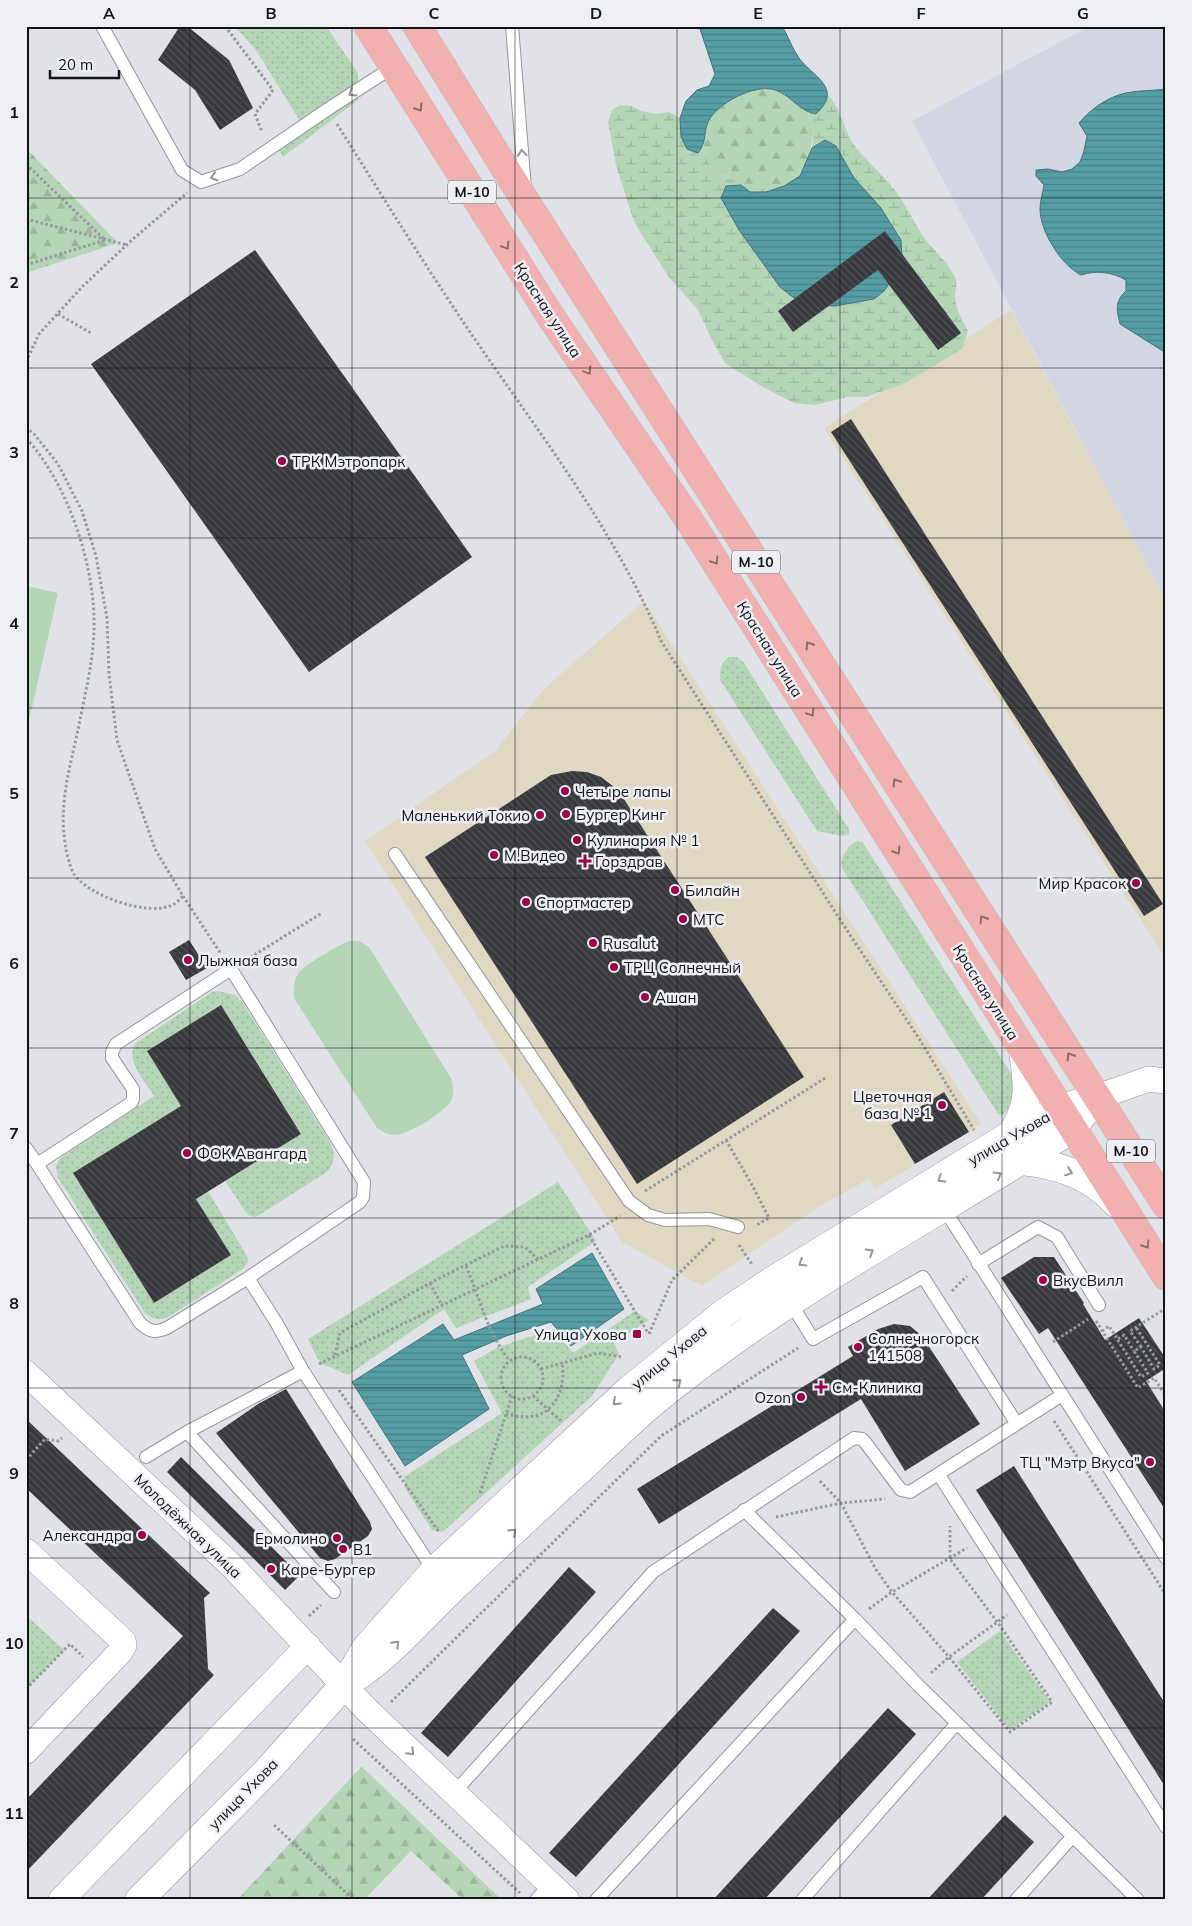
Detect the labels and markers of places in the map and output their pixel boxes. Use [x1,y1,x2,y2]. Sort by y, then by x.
place label: ТРК Мэтропарк [292,452,406,471]
marker: ТРК Мэтропарк [276,455,288,467]
place label: Четыре лапы [575,782,671,801]
marker: Четыре лапы [559,785,571,797]
place label: Бургер Кинг [576,805,666,824]
place label: Маленький Токио [401,806,530,825]
marker: Бургер Кинг [560,808,572,820]
marker: Маленький Токио [534,809,546,821]
place label: Кулинария № 1 [587,831,699,850]
marker: Кулинария № 1 [571,834,583,846]
place label: М.Видео [504,846,566,865]
marker: М.Видео [488,849,500,861]
place label: Горздрав [595,852,663,871]
marker: Горздрав [579,855,591,867]
place label: Мир Красок [1039,874,1127,893]
marker: Мир Красок [1130,877,1142,889]
place label: Билайн [685,881,740,900]
marker: Билайн [669,884,681,896]
place label: Спортмастер [536,893,631,912]
marker: Спортмастер [520,896,532,908]
place label: МТС [693,910,725,929]
marker: МТС [677,913,689,925]
place label: Rusalut [603,934,656,953]
marker: Rusalut [587,937,599,949]
place label: Лыжная база [198,951,298,970]
marker: Лыжная база [182,954,194,966]
place label: ТРЦ Солнечный [624,958,741,977]
marker: ТРЦ Солнечный [608,961,620,973]
place label: Ашан [655,988,696,1007]
marker: Ашан [639,991,651,1003]
place label: Цветочная база № 1 [853,1087,932,1123]
marker: Цветочная база № 1 [936,1099,948,1111]
place label: ФОК Авангард [197,1144,307,1163]
marker: ФОК Авангард [181,1147,193,1159]
place label: ВкусВилл [1053,1271,1124,1290]
marker: ВкусВилл [1037,1274,1049,1286]
place label: Улица Ухова [533,1325,627,1344]
marker: Улица Ухова [631,1328,643,1340]
place label: Солнечногорск 141508 [868,1329,980,1365]
marker: Солнечногорск 141508 [852,1341,864,1353]
place label: См-Клиника [832,1378,921,1397]
marker: См-Клиника [814,1380,828,1394]
place label: Ozon [754,1388,791,1407]
marker: Ozon [795,1391,807,1403]
place label: ТЦ "Мэтр Вкуса" [1020,1453,1140,1472]
marker: ТЦ "Мэтр Вкуса" [1144,1456,1156,1468]
place label: Александра [43,1526,132,1545]
marker: Александра [136,1529,148,1541]
place label: Ермолино [255,1529,327,1548]
marker: Ермолино [331,1532,343,1544]
place label: В1 [353,1540,372,1559]
marker: В1 [337,1543,349,1555]
place label: Каре-Бургер [281,1560,376,1579]
marker: Каре-Бургер [265,1563,277,1575]

